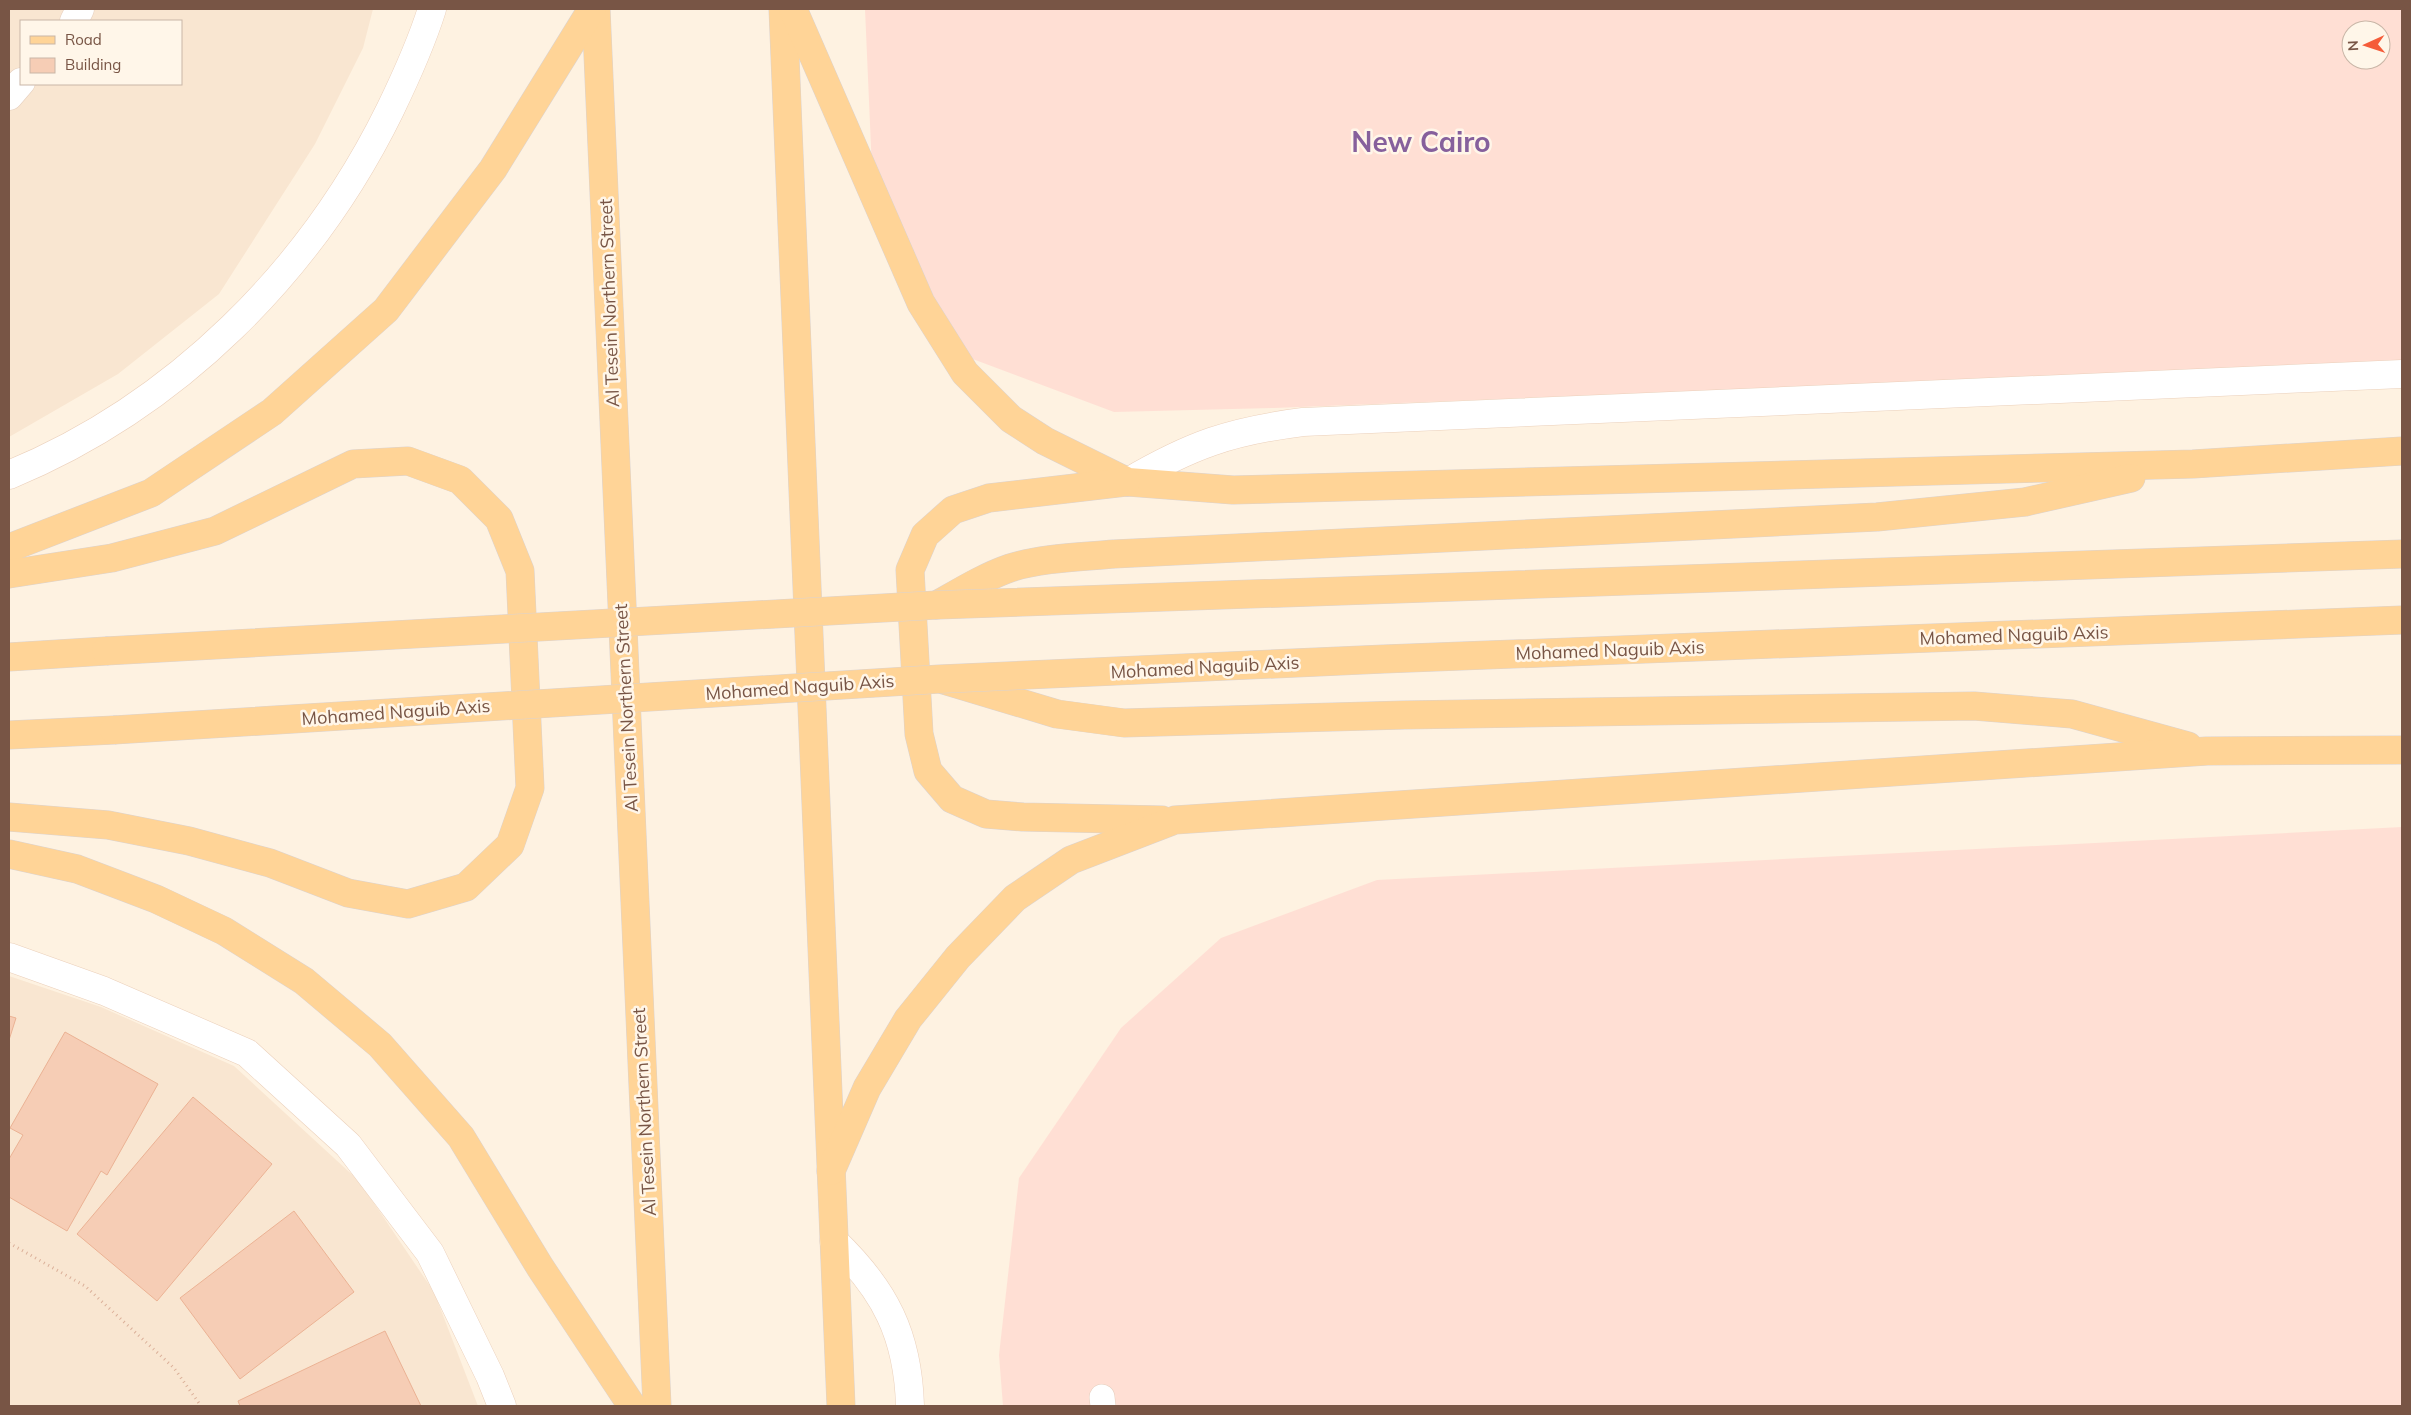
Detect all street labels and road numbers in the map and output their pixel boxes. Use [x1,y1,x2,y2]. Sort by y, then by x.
street label: Al Tesein Northern Street [594,198,624,408]
street label: Al Tesein Northern Street [609,603,643,813]
street label: Mohamed Naguib Axis [1919,620,2109,650]
street label: Mohamed Naguib Axis [1515,635,1705,665]
street label: Mohamed Naguib Axis [1110,651,1300,683]
street label: Mohamed Naguib Axis [705,669,895,705]
street label: Mohamed Naguib Axis [301,694,491,730]
street label: Al Tesein Northern Street [627,1007,661,1217]

